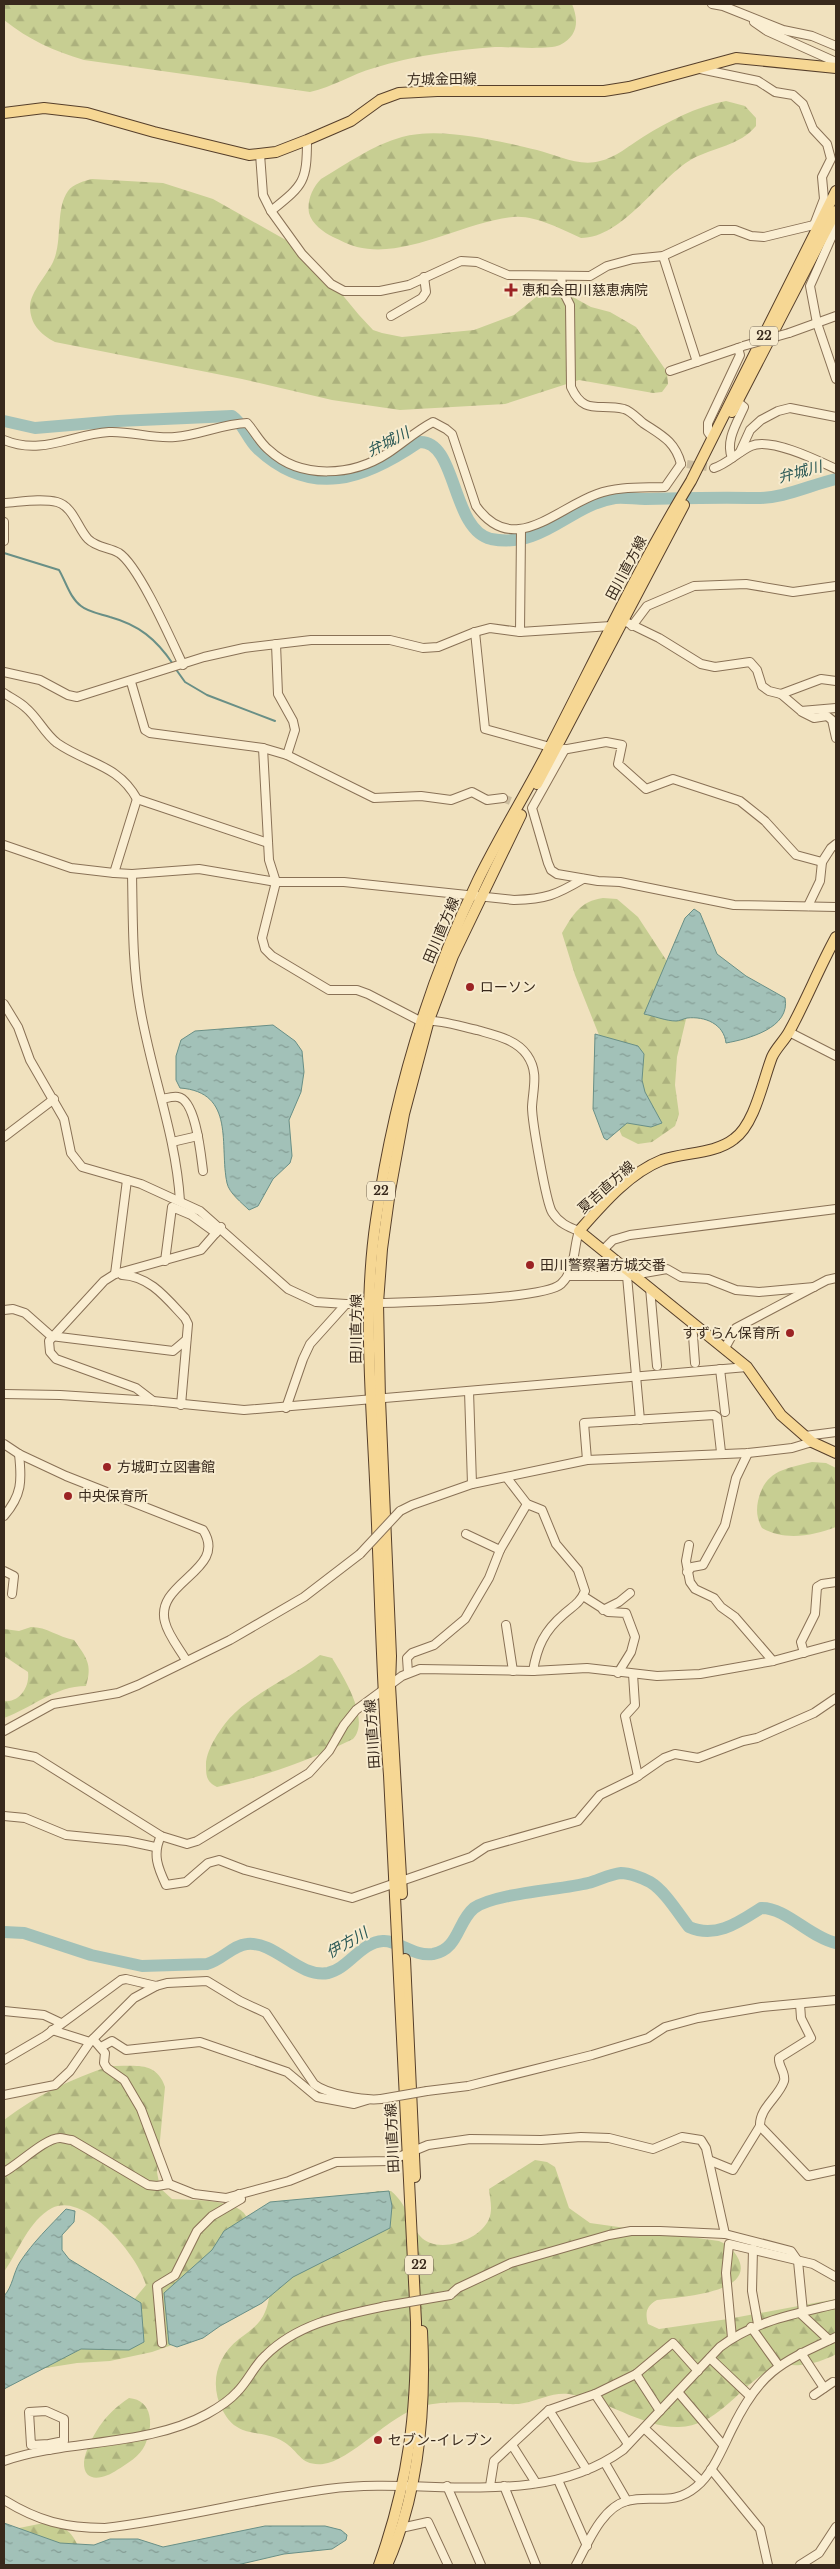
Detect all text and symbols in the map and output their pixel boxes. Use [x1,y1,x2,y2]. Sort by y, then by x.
street label: 方城金田線 [407,69,477,89]
place label: 恵和会田川慈恵病院 [522,281,648,299]
marker: 恵和会田川慈恵病院 [504,283,518,297]
road number: 22 [750,326,778,346]
water label: 弁城川 [363,422,414,460]
water label: 弁城川 [776,456,826,487]
street label: 田川直方線 [602,533,650,603]
street label: 田川直方線 [419,894,463,966]
place label: ローソン [480,978,536,996]
marker: ローソン [464,981,476,993]
street label: 夏吉直方線 [574,1157,638,1217]
road number: 22 [367,1182,395,1200]
place label: 田川警察署方城交番 [540,1256,666,1274]
marker: 田川警察署方城交番 [524,1259,536,1271]
street label: 田川直方線 [347,1294,365,1364]
place label: すずらん保育所 [682,1324,780,1342]
marker: すずらん保育所 [784,1327,796,1339]
place label: 方城町立図書館 [117,1458,215,1476]
marker: 方城町立図書館 [101,1461,113,1473]
place label: 中央保育所 [78,1487,148,1505]
marker: 中央保育所 [62,1490,74,1502]
street label: 田川直方線 [361,1698,383,1770]
water label: 伊方川 [323,1922,373,1962]
street label: 田川直方線 [381,2103,403,2173]
road number: 22 [405,2256,433,2274]
place label: セブン-イレブン [388,2431,492,2449]
marker: セブン-イレブン [372,2434,384,2446]

